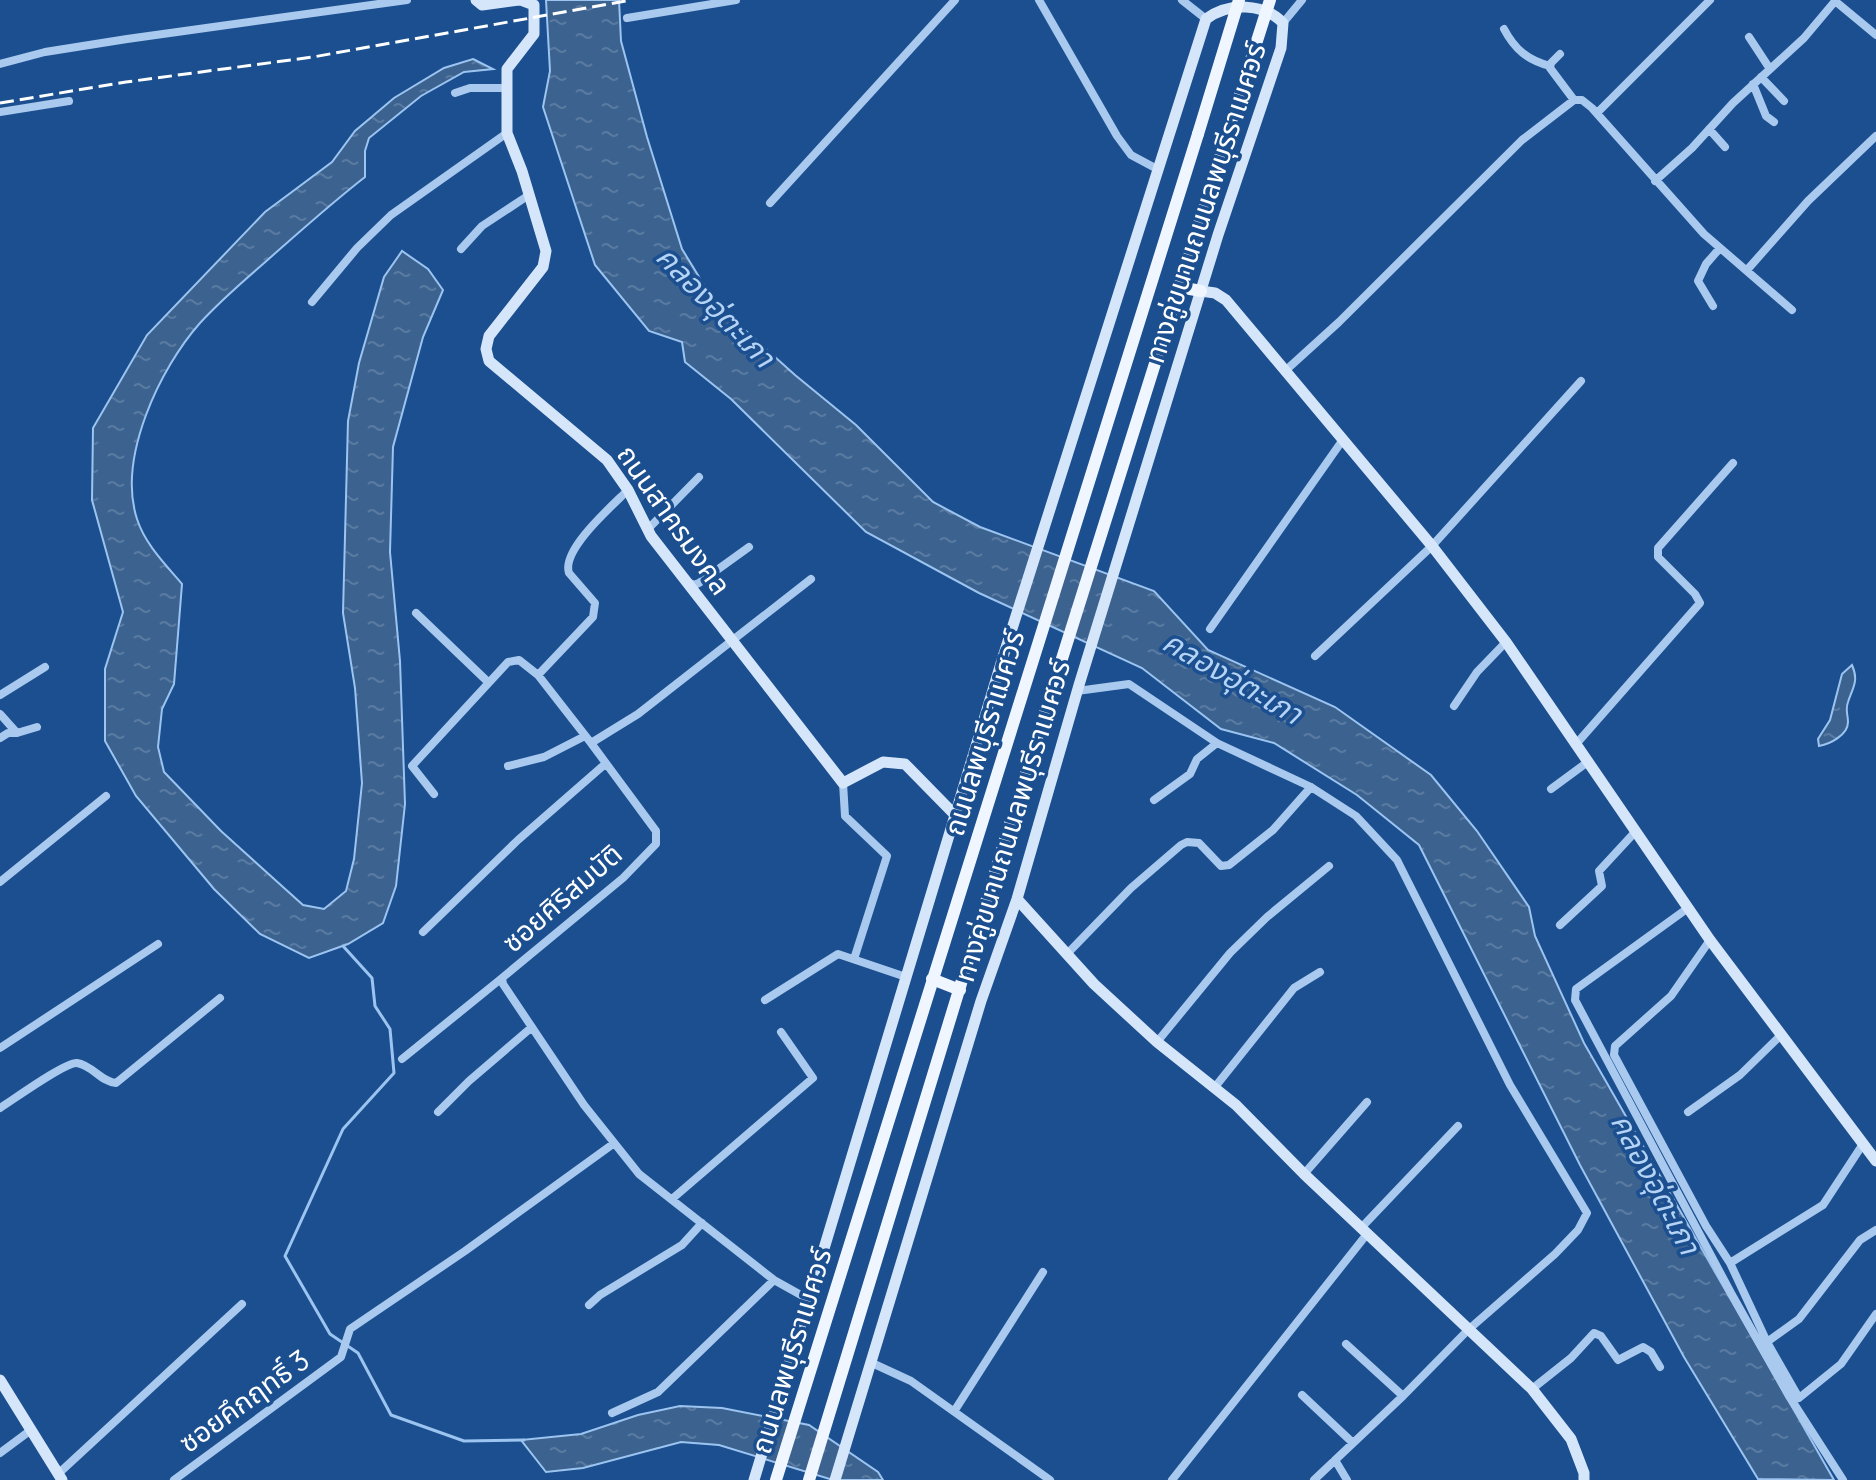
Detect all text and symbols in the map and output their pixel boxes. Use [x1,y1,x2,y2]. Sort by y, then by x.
street label: ทางคู่ขนานถนนลพบุรีราเมศวร์ [1134,37,1274,368]
water label: คลองอุ่ตะเภา [648,236,786,377]
street label: ถนนสาครมงคล [609,437,741,602]
water label: คลองอุ่ตะเภา [1156,620,1311,734]
street label: ถนนลพบุรีราเมศวร์ [934,624,1033,840]
street label: ทางคู่ขนานถนนลพบุรีราเมศวร์ [944,654,1078,986]
street label: ซอยศิริสมบัติ [493,835,629,960]
water label: คลองอุ่ตะเภา [1602,1105,1712,1263]
street label: ถนนลพบุรีราเมศวร์ [741,1242,840,1458]
street label: ซอยคึกฤทธิ์ 3 [171,1340,316,1460]

